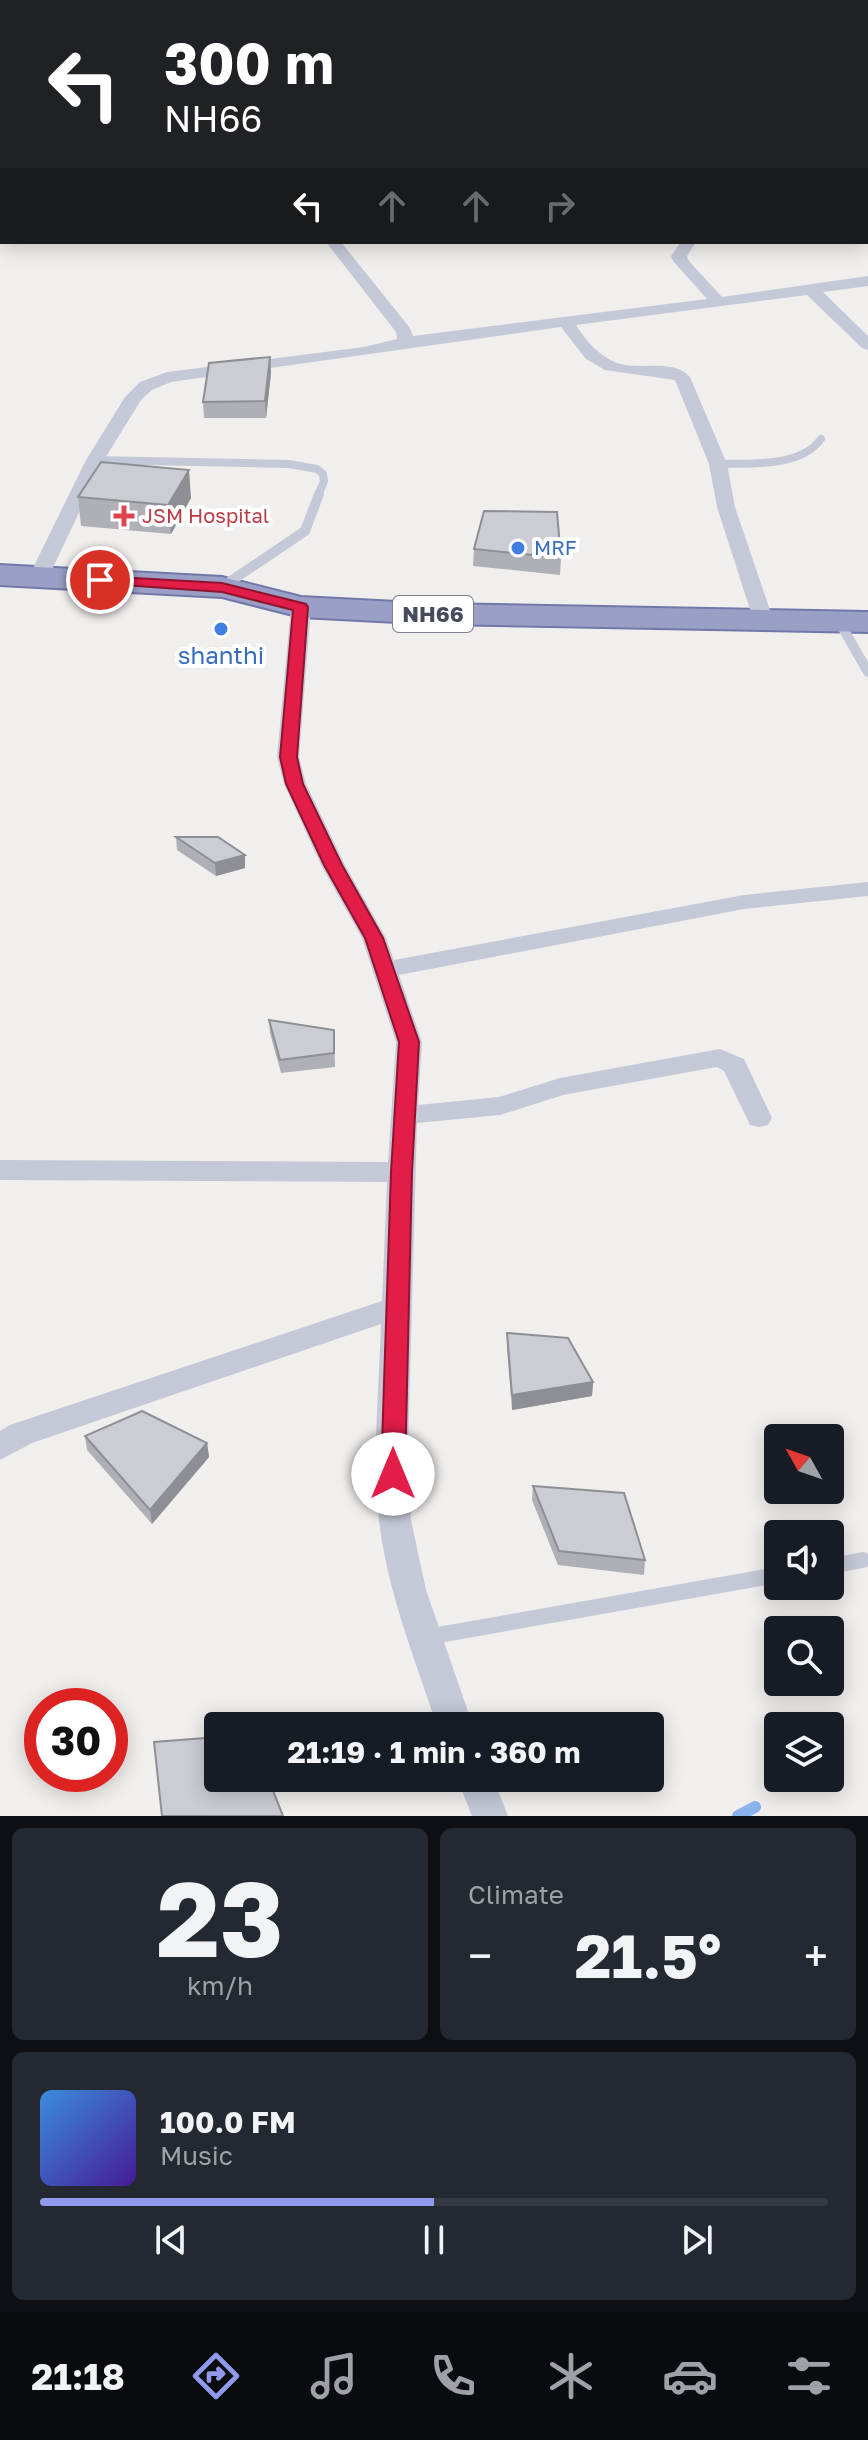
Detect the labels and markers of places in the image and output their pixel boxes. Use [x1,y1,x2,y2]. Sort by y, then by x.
place label: JSM Hospital [142,503,269,527]
marker: JSM Hospital [113,505,135,527]
place label: MRF [534,535,577,559]
marker: MRF [509,539,527,557]
pin [66,546,134,614]
marker: shanthi [212,620,230,638]
place label: shanthi [178,640,264,669]

